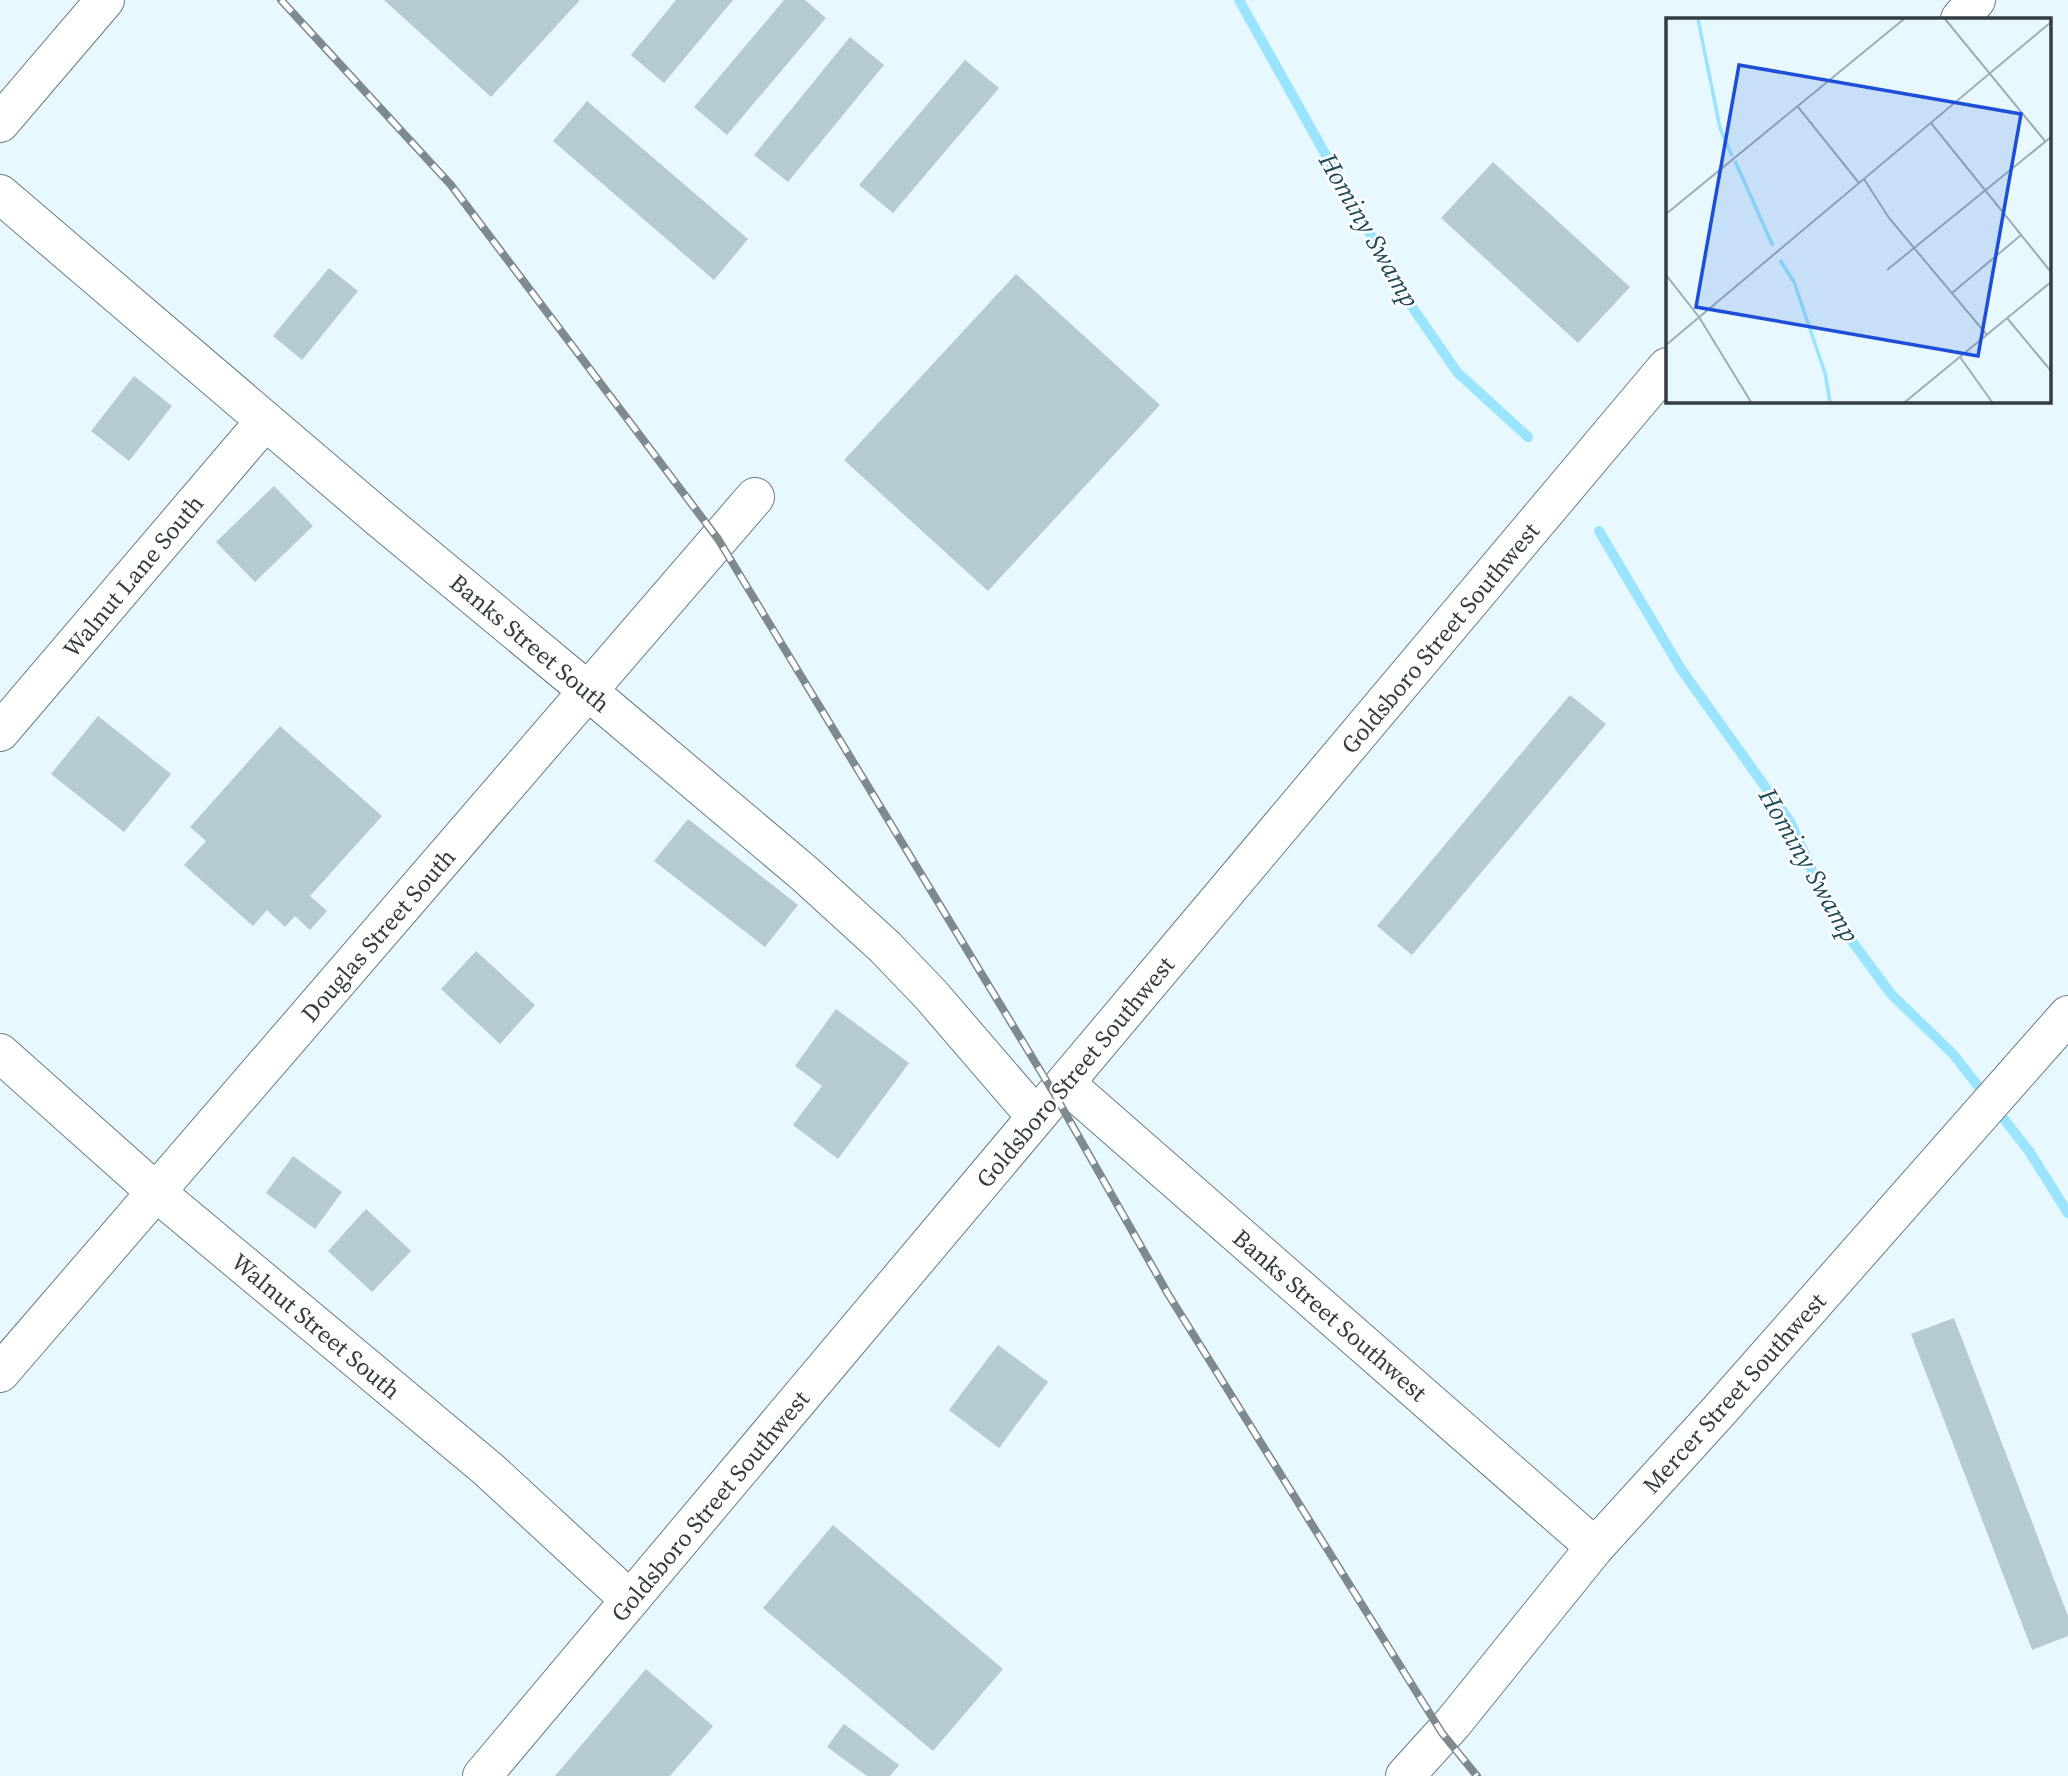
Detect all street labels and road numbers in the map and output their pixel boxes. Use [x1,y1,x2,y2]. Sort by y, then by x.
street label: Walnut Lane South [55,488,211,664]
street label: Goldsboro Street Southwest [1333,515,1547,761]
street label: Banks Street South [443,566,617,720]
street label: Douglas Street South [293,841,463,1029]
street label: Goldsboro Street Southwest [968,949,1182,1195]
street label: Banks Street Southwest [1226,1221,1434,1409]
street label: Walnut Street South [224,1245,408,1407]
street label: Mercer Street Southwest [1635,1285,1833,1501]
street label: Goldsboro Street Southwest [603,1383,817,1629]

